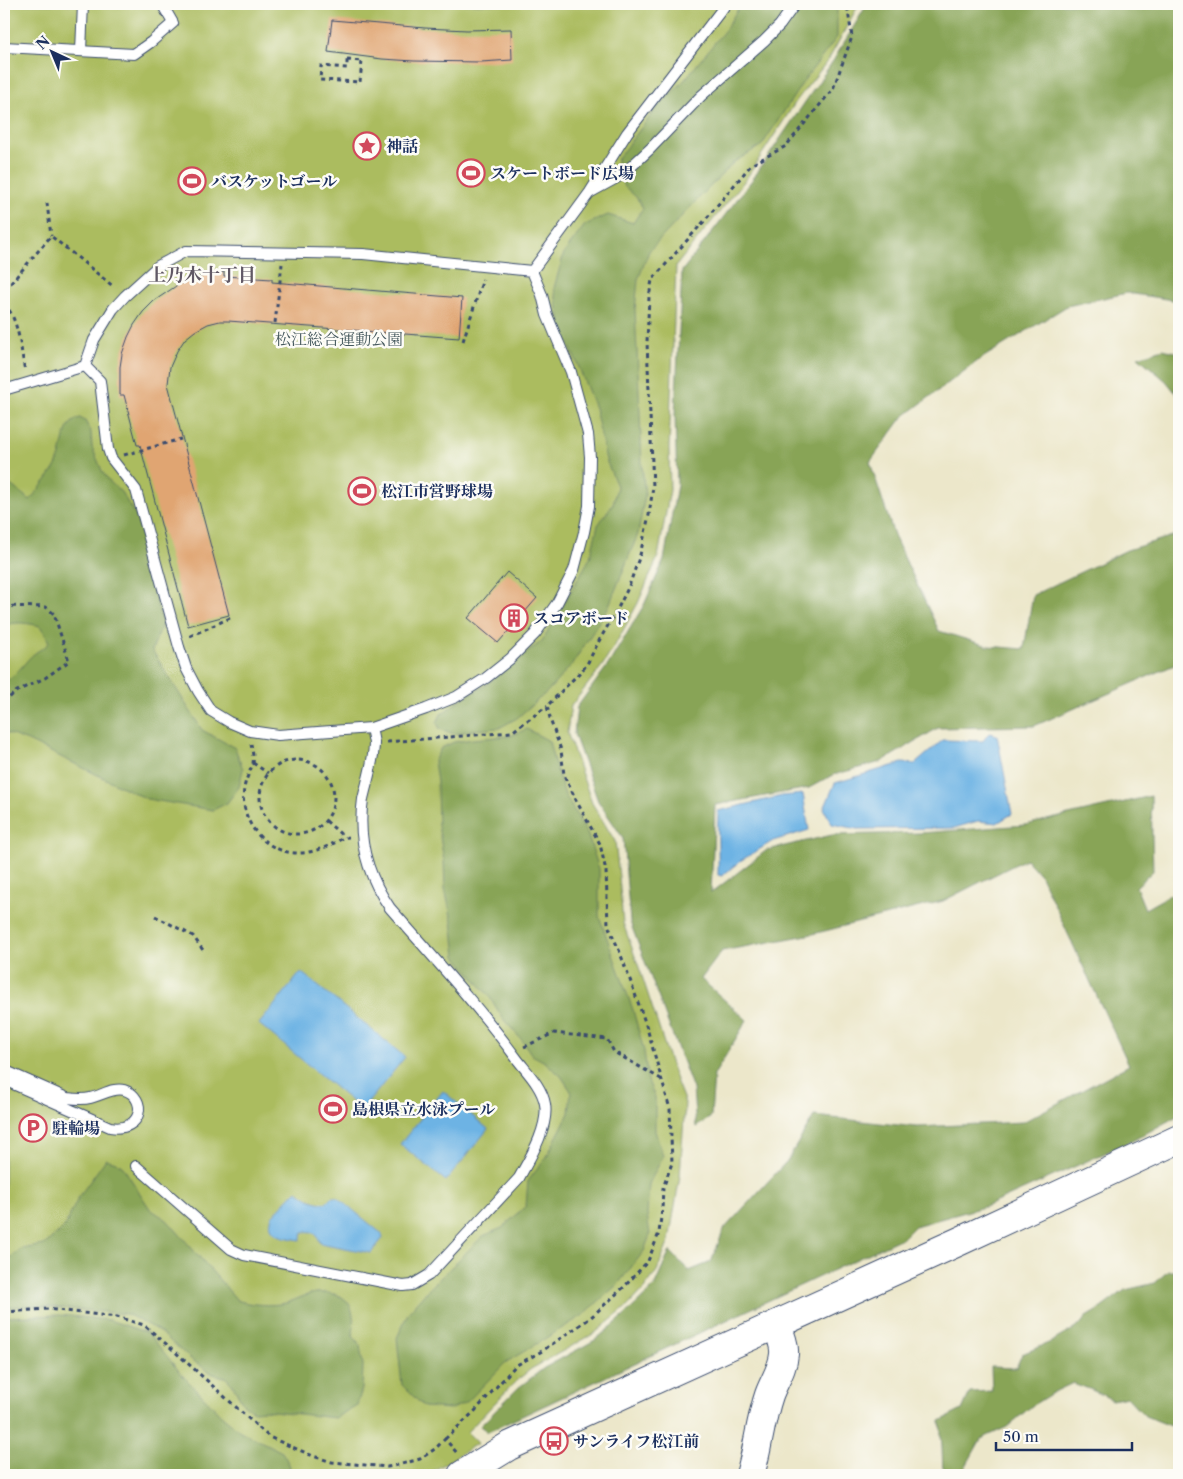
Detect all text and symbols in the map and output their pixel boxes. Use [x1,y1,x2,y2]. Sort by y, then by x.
north arrow [28,28,78,78]
text: N [32,32,54,53]
place icon: 神話 [352,131,382,161]
place label: 神話 [386,136,418,156]
sports icon: スケートボード広場 [456,158,486,188]
place label: スケートボード広場 [490,163,634,183]
sports icon: バスケットゴール [177,166,207,196]
place label: バスケットゴール [211,171,337,191]
district label: 上乃木十丁目 [148,264,256,286]
park label: 松江総合運動公園 [275,329,403,349]
sports icon: 松江市営野球場 [347,476,377,506]
place label: 松江市営野球場 [381,481,493,501]
building icon: スコアボード [499,603,529,633]
place label: スコアボード [533,608,629,628]
sports icon: 島根県立水泳プール [318,1094,348,1124]
place label: 島根県立水泳プール [352,1099,495,1119]
parking icon: 駐輪場 [18,1113,48,1143]
place label: 駐輪場 [52,1118,100,1138]
scale bar [996,1419,1132,1451]
bus stop icon: サンライフ松江前 [539,1426,569,1456]
text: 50 m [1003,1427,1039,1446]
place label: サンライフ松江前 [573,1431,699,1451]

